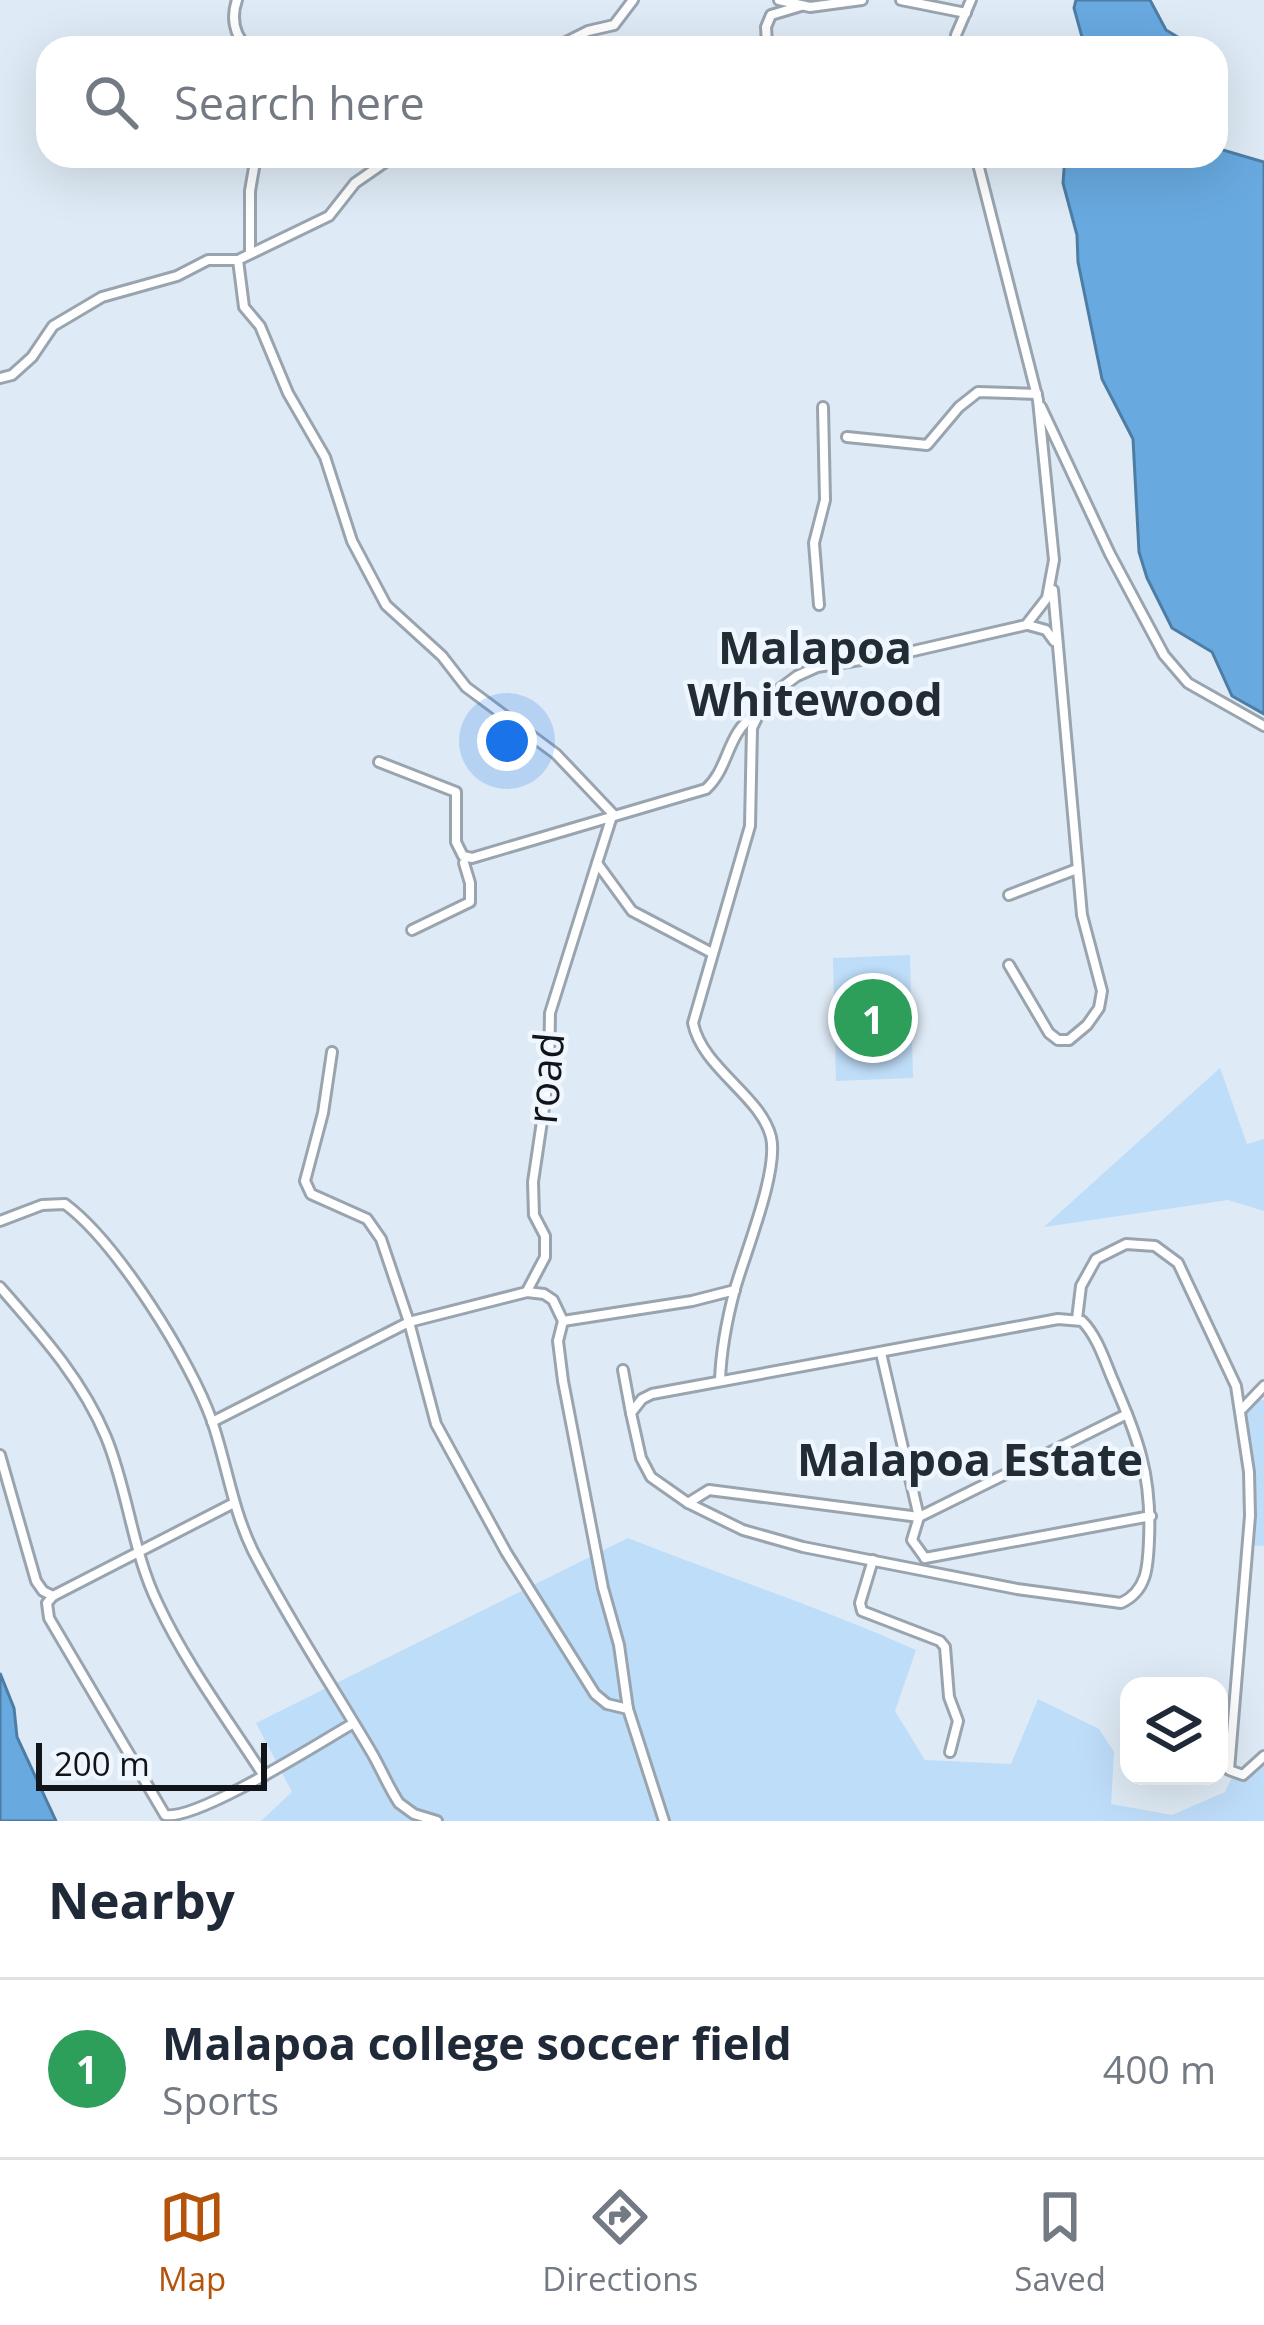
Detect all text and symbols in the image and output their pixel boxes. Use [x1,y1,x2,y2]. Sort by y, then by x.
search box [36,36,1228,168]
icon: search [78,69,144,135]
text: Search here [174,72,425,133]
district label: Malapoa Whitewood [687,616,943,729]
your location [477,711,537,771]
pin: 1 [834,973,912,1063]
street label: road [512,1030,576,1126]
district label: Malapoa Estate [797,1428,1143,1489]
map controls [1120,1677,1228,1785]
button: layers [1120,1677,1228,1785]
scale bar [36,1737,267,1790]
text: 200 m [54,1741,150,1786]
text: Nearby [48,1864,235,1934]
text: Malapoa college soccer field [162,2012,792,2073]
text: 1 [76,2042,98,2095]
text: 400 m [1103,2042,1216,2095]
text: Sports [162,2073,279,2126]
tab: Map [158,2184,226,2301]
tab: Directions [542,2184,698,2301]
tab: Saved [1014,2184,1106,2301]

